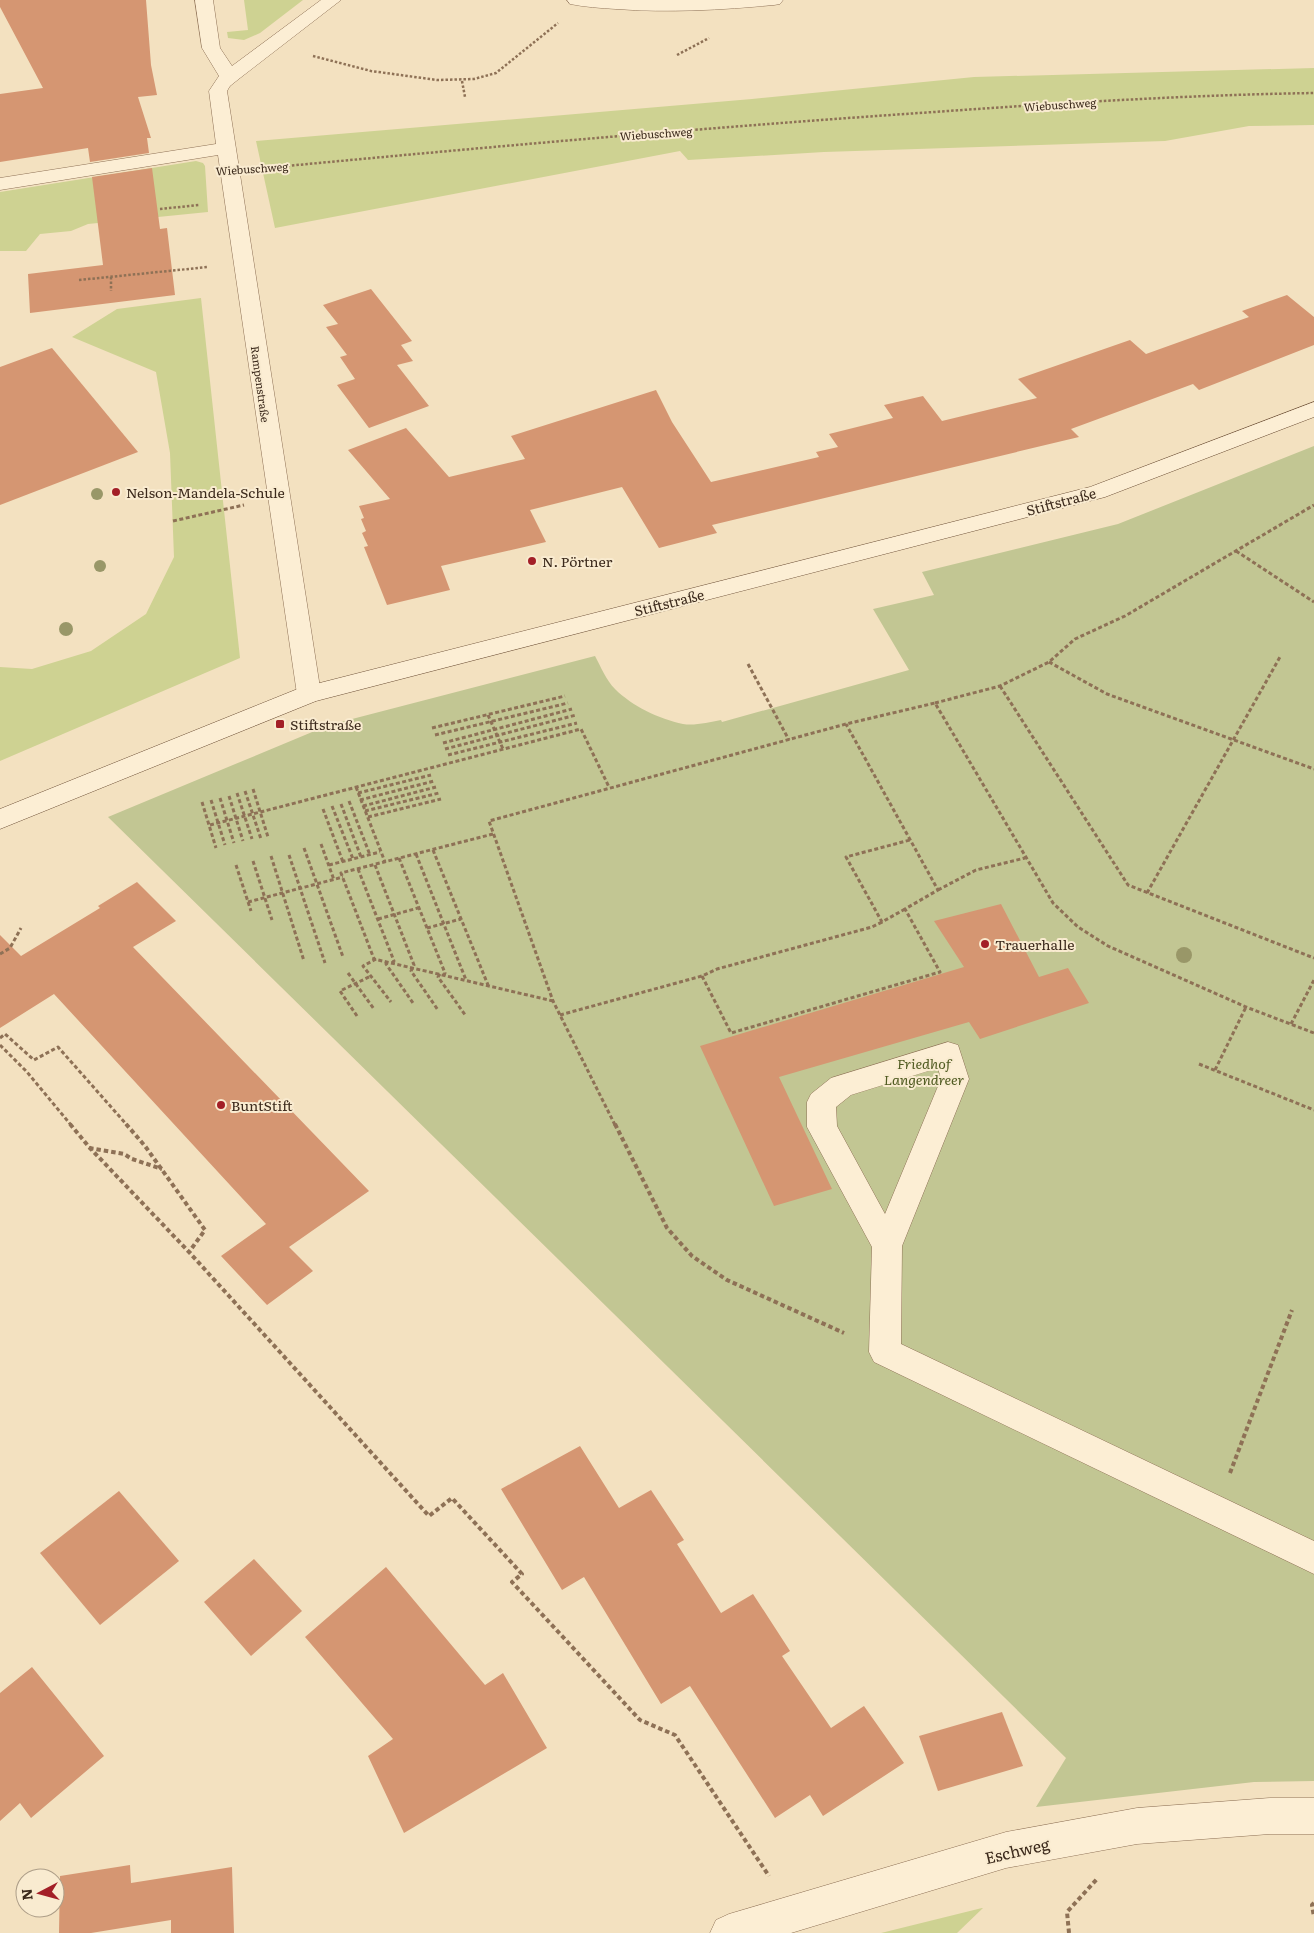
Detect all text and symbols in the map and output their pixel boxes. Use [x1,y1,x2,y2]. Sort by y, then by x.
street label: Wiebuschweg [1023,93,1098,115]
street label: Wiebuschweg [619,122,694,144]
street label: Wiebuschweg [215,157,290,179]
street label: Rampenstraße [248,345,274,424]
place label: Nelson-Mandela-Schule [126,482,285,502]
street label: Stiftstraße [1024,482,1098,520]
marker: Nelson-Mandela-Schule [110,486,122,498]
place label: N. Pörtner [542,551,613,571]
marker: N. Pörtner [526,555,538,567]
street label: Stiftstraße [632,584,706,620]
place label: Stiftstraße [290,714,361,734]
marker: Stiftstraße [274,718,286,730]
place label: Trauerhalle [995,934,1074,954]
marker: Trauerhalle [979,938,991,950]
park label: Friedhof Langendreer [884,1053,965,1089]
place label: BuntStift [231,1095,293,1115]
marker: BuntStift [215,1099,227,1111]
street label: Eschweg [982,1831,1052,1869]
north arrow [15,1868,65,1918]
text: N [15,1887,37,1901]

